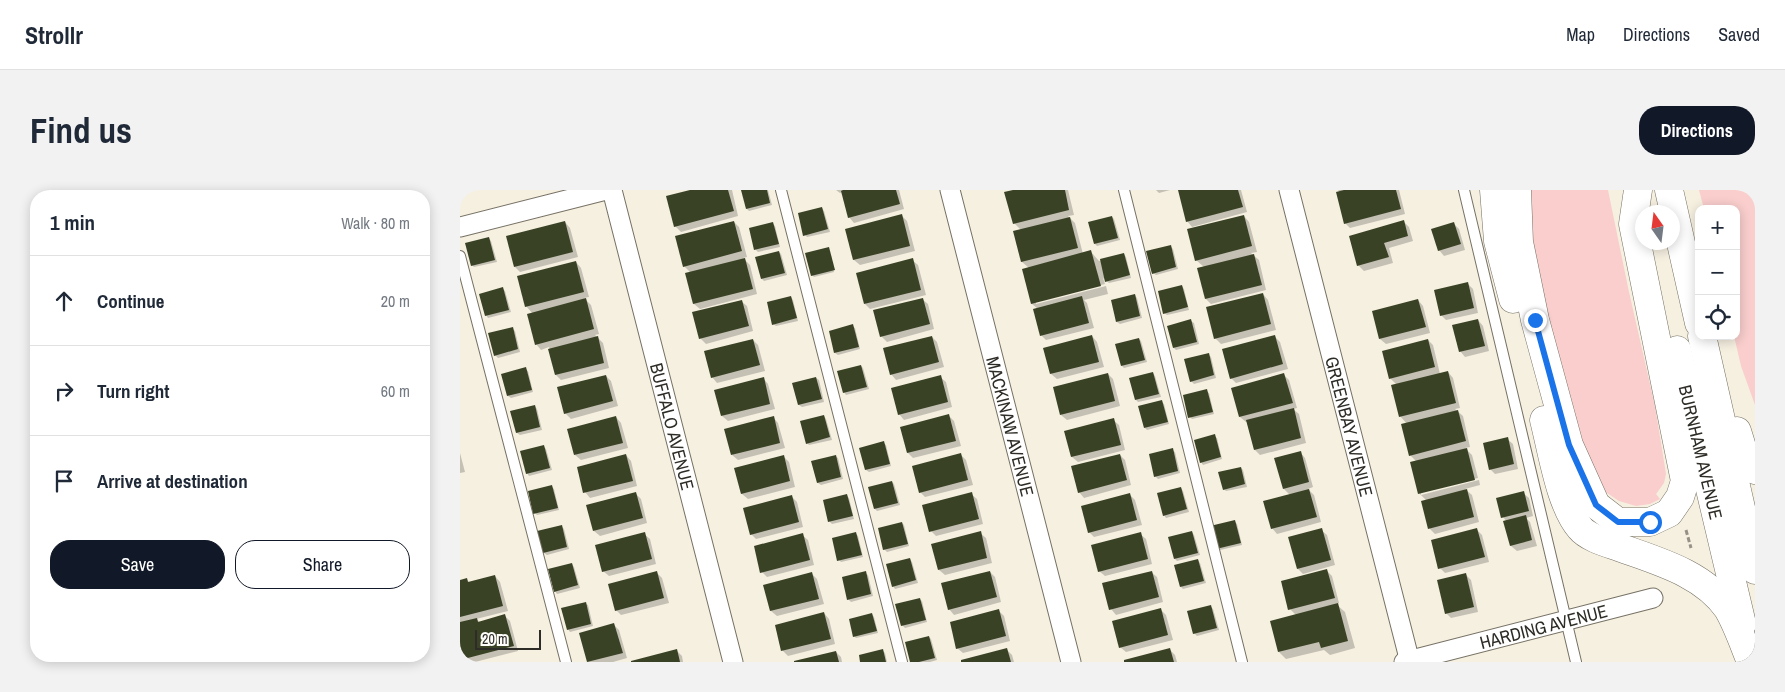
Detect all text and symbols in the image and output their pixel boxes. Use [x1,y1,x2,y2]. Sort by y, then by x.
text: Strollr [25,19,83,51]
text: Map [1566,22,1595,47]
text: Directions [1623,22,1690,47]
text: Saved [1718,22,1760,47]
button: Directions [1639,106,1755,155]
text: Find us [30,107,132,154]
north arrow [1635,205,1680,250]
map controls [1695,205,1740,340]
button: + [1695,205,1740,250]
text: 1 min [50,208,95,237]
text: Walk · 80 m [341,212,410,234]
button: − [1695,250,1740,295]
icon: ahead [50,287,78,315]
text: Continue [97,288,165,314]
text: 20 m [381,290,410,312]
button: locate [1695,295,1740,340]
route end [1524,309,1547,332]
street label: MACKINAW AVENUE [981,354,1041,499]
street label: GREENBAY AVENUE [1320,354,1380,499]
street label: BUFFALO AVENUE [644,360,701,493]
icon: right [50,377,78,405]
text: Turn right [97,378,169,404]
text: 60 m [381,380,410,402]
street label: BURNHAM AVENUE [1673,382,1729,522]
icon: arrive [50,467,78,495]
text: Arrive at destination [97,468,248,494]
route start [1639,511,1662,534]
button: Save [50,540,225,589]
button: Share [235,540,410,589]
street label: HARDING AVENUE [1477,598,1610,655]
scale bar [475,627,541,650]
text: 20 m [482,630,508,648]

